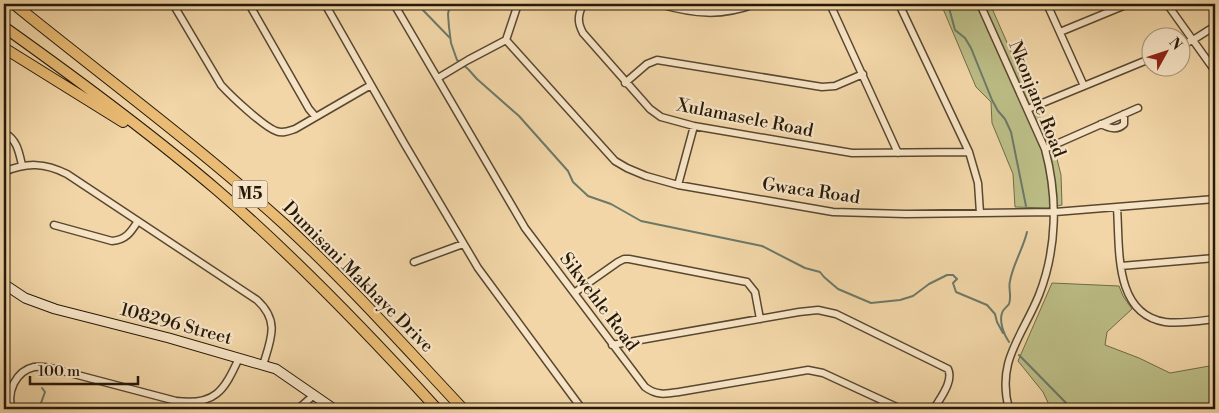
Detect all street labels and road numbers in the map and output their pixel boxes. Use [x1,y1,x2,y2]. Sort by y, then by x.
street label: Nkonjane Road [1003,37,1071,161]
street label: Xulamasele Road [674,93,816,143]
street label: Gwaca Road [761,173,862,209]
road number: M5 [232,180,268,208]
street label: Dumisani Makhaye Drive [278,197,438,357]
street label: Sikwehle Road [554,248,644,357]
street label: 108296 Street [118,298,235,350]

